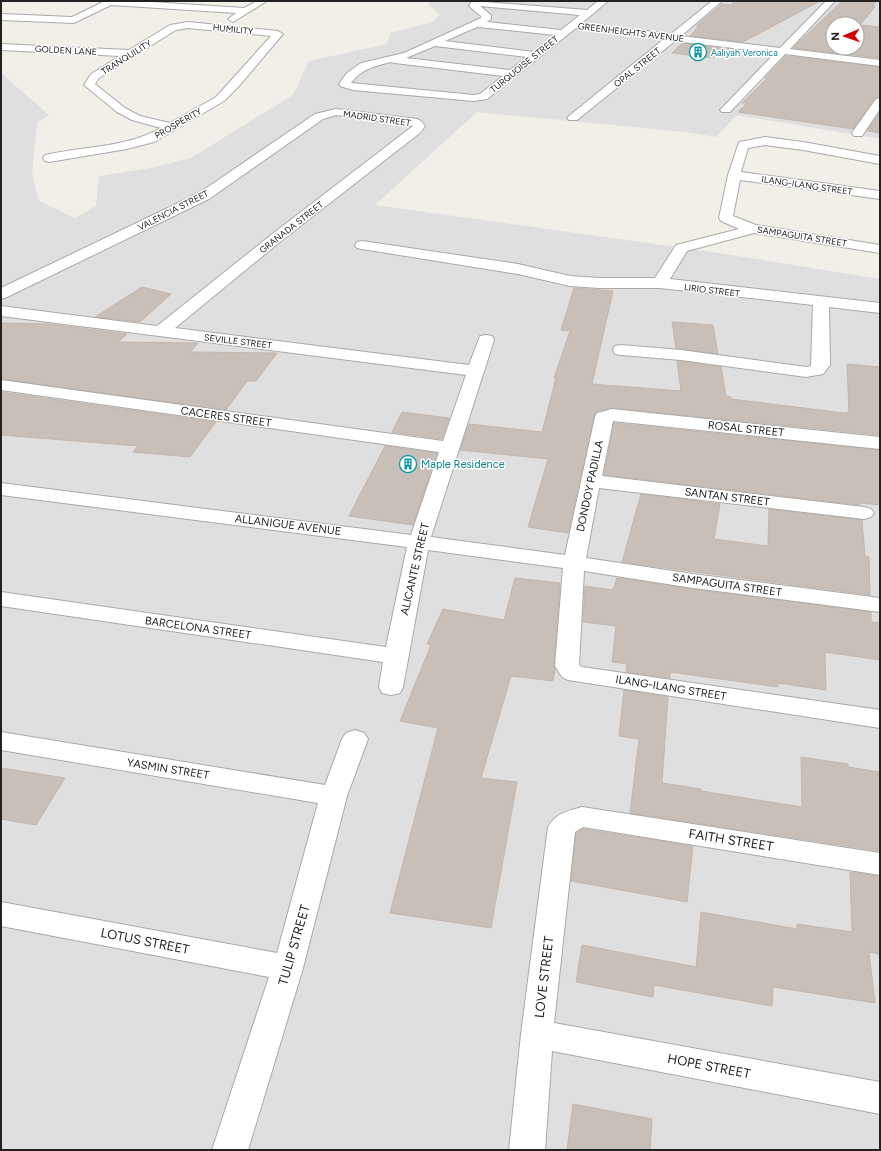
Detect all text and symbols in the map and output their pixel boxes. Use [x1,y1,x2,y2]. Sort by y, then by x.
north arrow [825,16,865,56]
street label: GREENHEIGHTS AVENUE [577,20,685,44]
street label: HUMILITY [212,21,254,37]
text: N [829,32,842,41]
street label: TURQUOISE STREET [488,33,560,95]
street label: TRANQUILITY [99,37,154,77]
building icon: Aaliyah Veronica [688,42,708,62]
street label: GOLDEN LANE [35,43,97,57]
street label: OPAL STREET [611,45,663,89]
place label: Aaliyah Veronica [711,47,778,58]
street label: PROSPERITY [153,105,204,141]
street label: MADRID STREET [342,108,412,128]
street label: ILANG-ILANG STREET [761,173,853,197]
street label: VALENCIA STREET [136,187,210,233]
street label: GRANADA STREET [257,199,325,255]
street label: SAMPAGUITA STREET [757,223,848,249]
street label: LIRIO STREET [683,281,741,299]
street label: SEVILLE STREET [203,331,273,351]
street label: CACERES STREET [180,404,272,430]
street label: ROSAL STREET [707,419,785,439]
street label: DONDOY PADILLA [574,439,606,533]
building icon: Maple Residence [398,454,418,474]
place label: Maple Residence [421,458,505,471]
street label: SANTAN STREET [684,485,770,509]
street label: ALLANIGUE AVENUE [234,512,342,538]
street label: ALICANTE STREET [398,522,432,616]
street label: SAMPAGUITA STREET [671,571,783,599]
street label: BARCELONA STREET [144,614,252,642]
street label: ILANG-ILANG STREET [615,673,727,703]
street label: YASMIN STREET [126,756,210,782]
street label: FAITH STREET [688,826,775,854]
street label: TULIP STREET [275,902,313,987]
street label: LOTUS STREET [99,925,191,957]
street label: LOVE STREET [532,934,557,1019]
street label: HOPE STREET [666,1051,753,1082]

